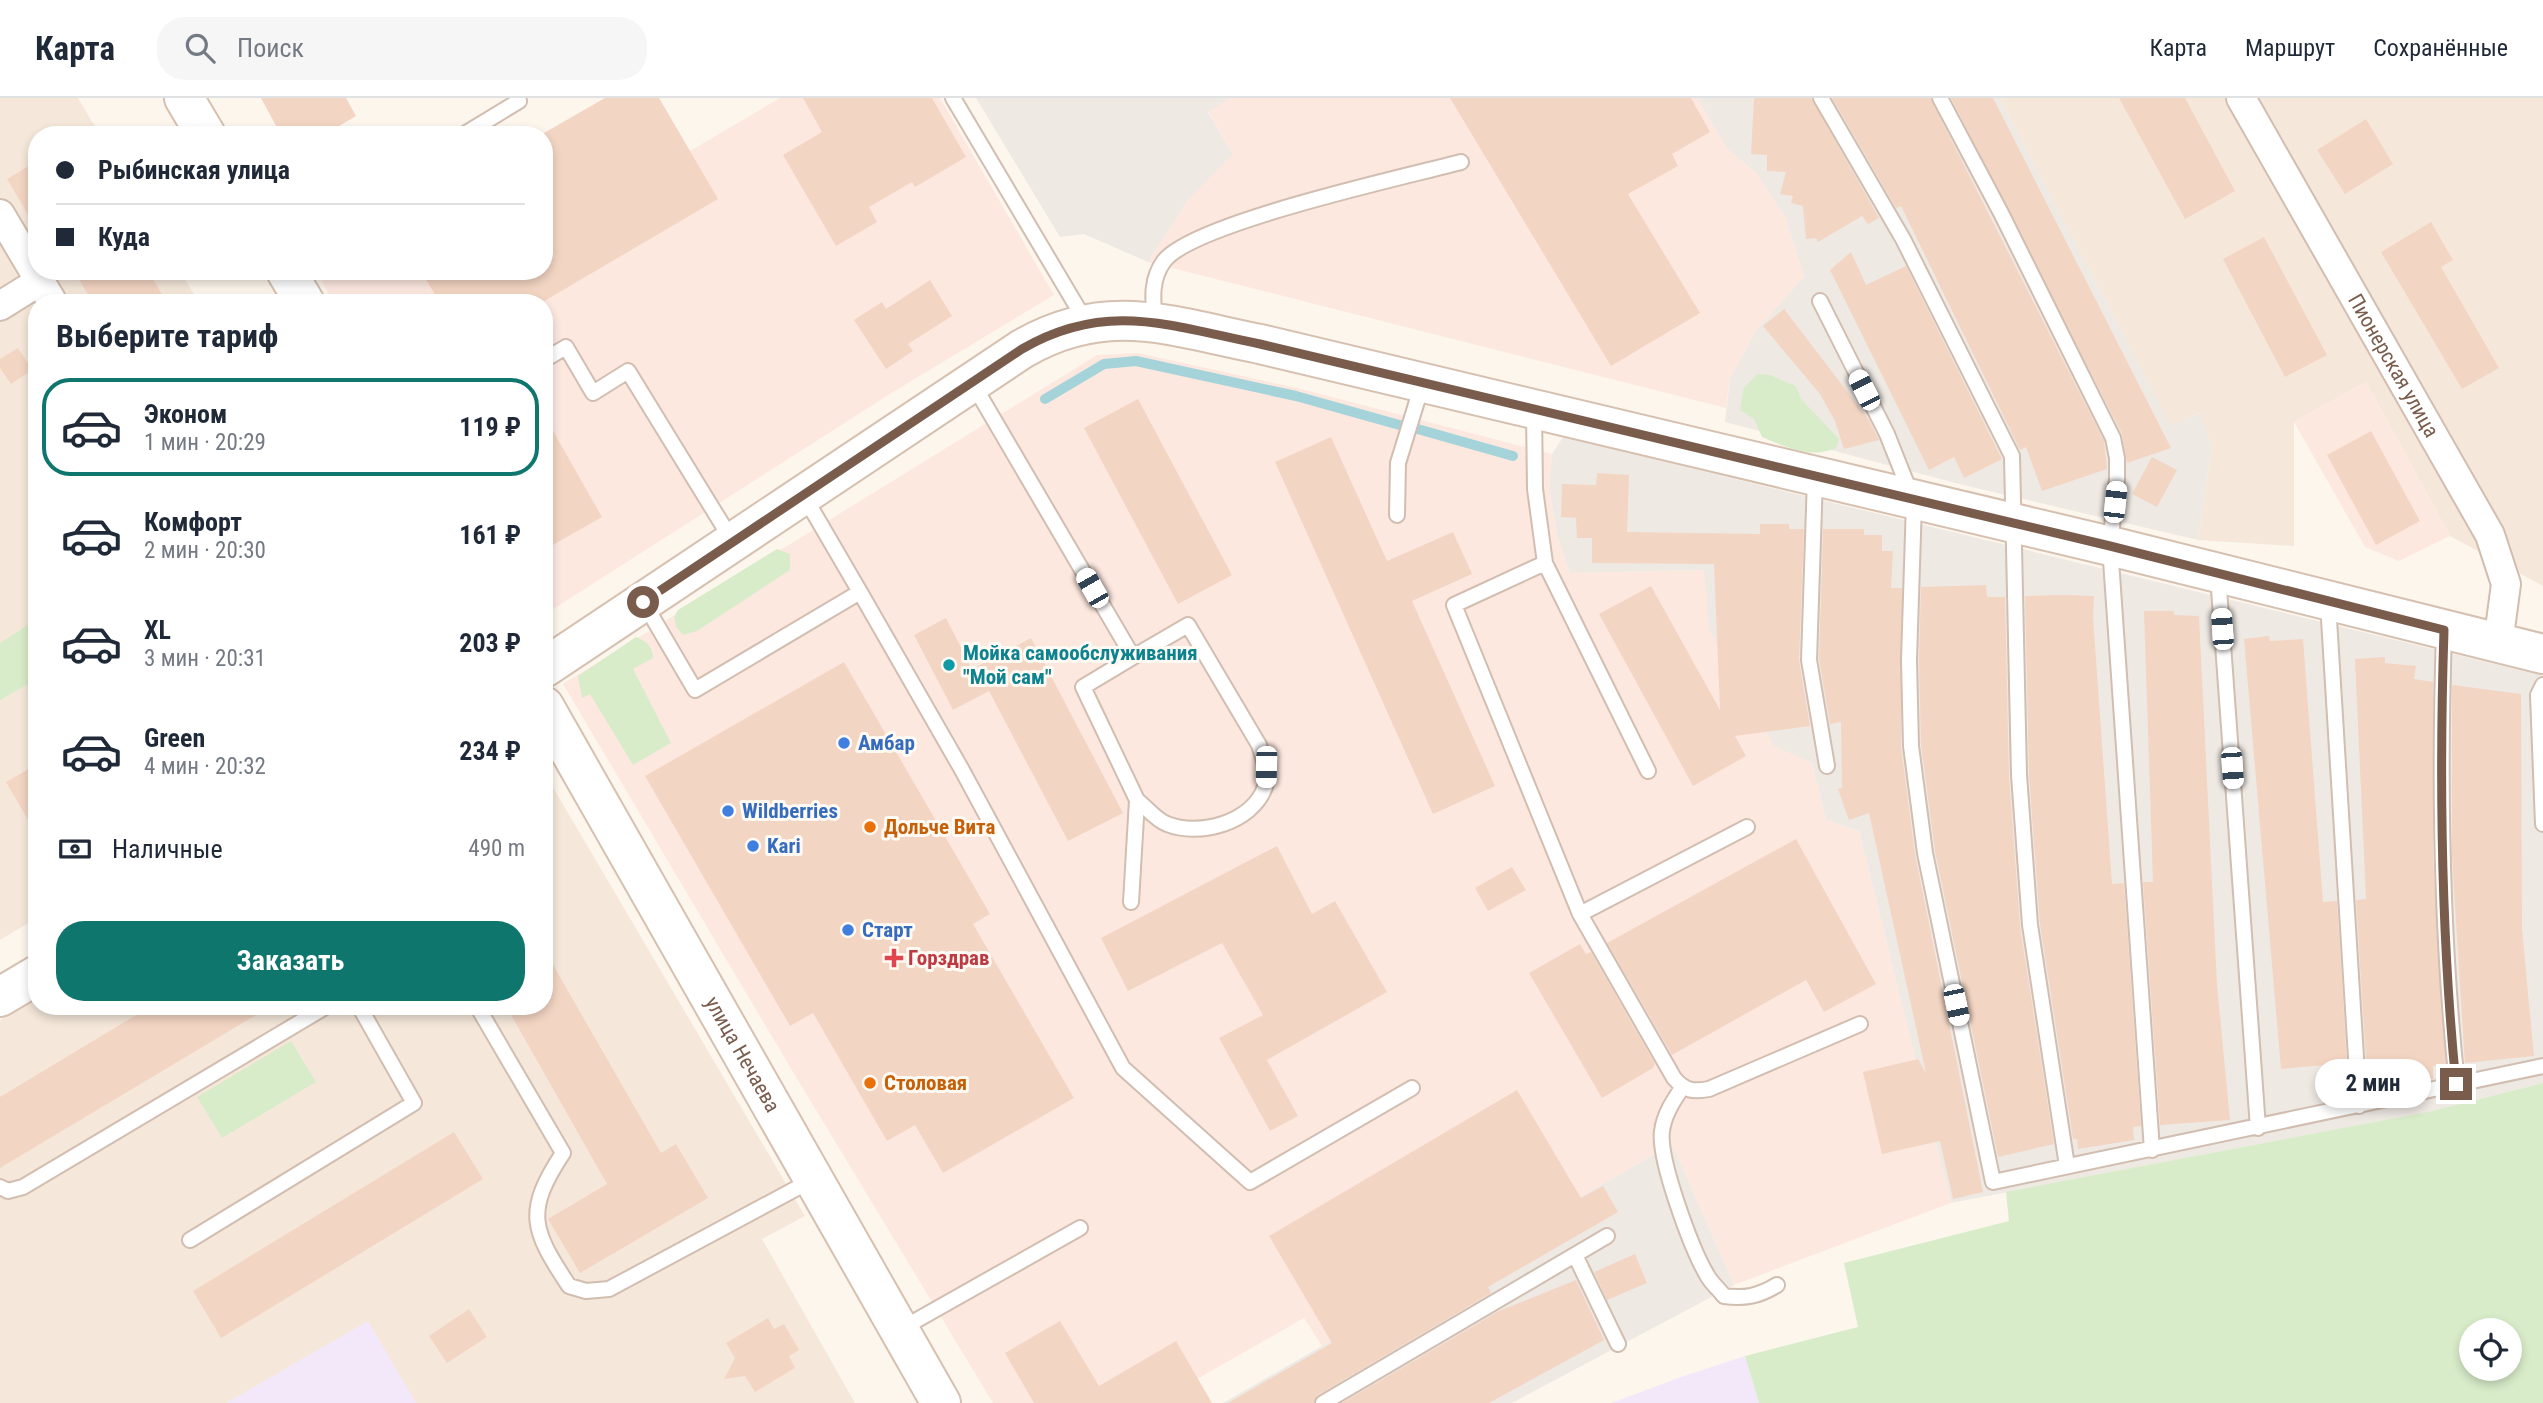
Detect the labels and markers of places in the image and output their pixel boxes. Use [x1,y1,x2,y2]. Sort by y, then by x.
place label: Мойка самообслуживания "Мой сам" [963,641,1198,689]
marker: Мойка самообслуживания "Мой сам" [941,657,957,673]
place label: Амбар [858,731,915,755]
marker: Амбар [836,735,852,751]
place label: Wildberries [742,799,838,823]
marker: Wildberries [720,803,736,819]
place label: Дольче Вита [884,815,995,839]
marker: Дольче Вита [862,819,878,835]
place label: Kari [767,834,801,858]
marker: Kari [745,838,761,854]
place label: Старт [862,918,913,942]
marker: Старт [840,922,856,938]
place label: Горздрав [908,946,989,970]
marker: Горздрав [886,950,902,966]
place label: Столовая [884,1071,967,1095]
marker: Столовая [862,1075,878,1091]

